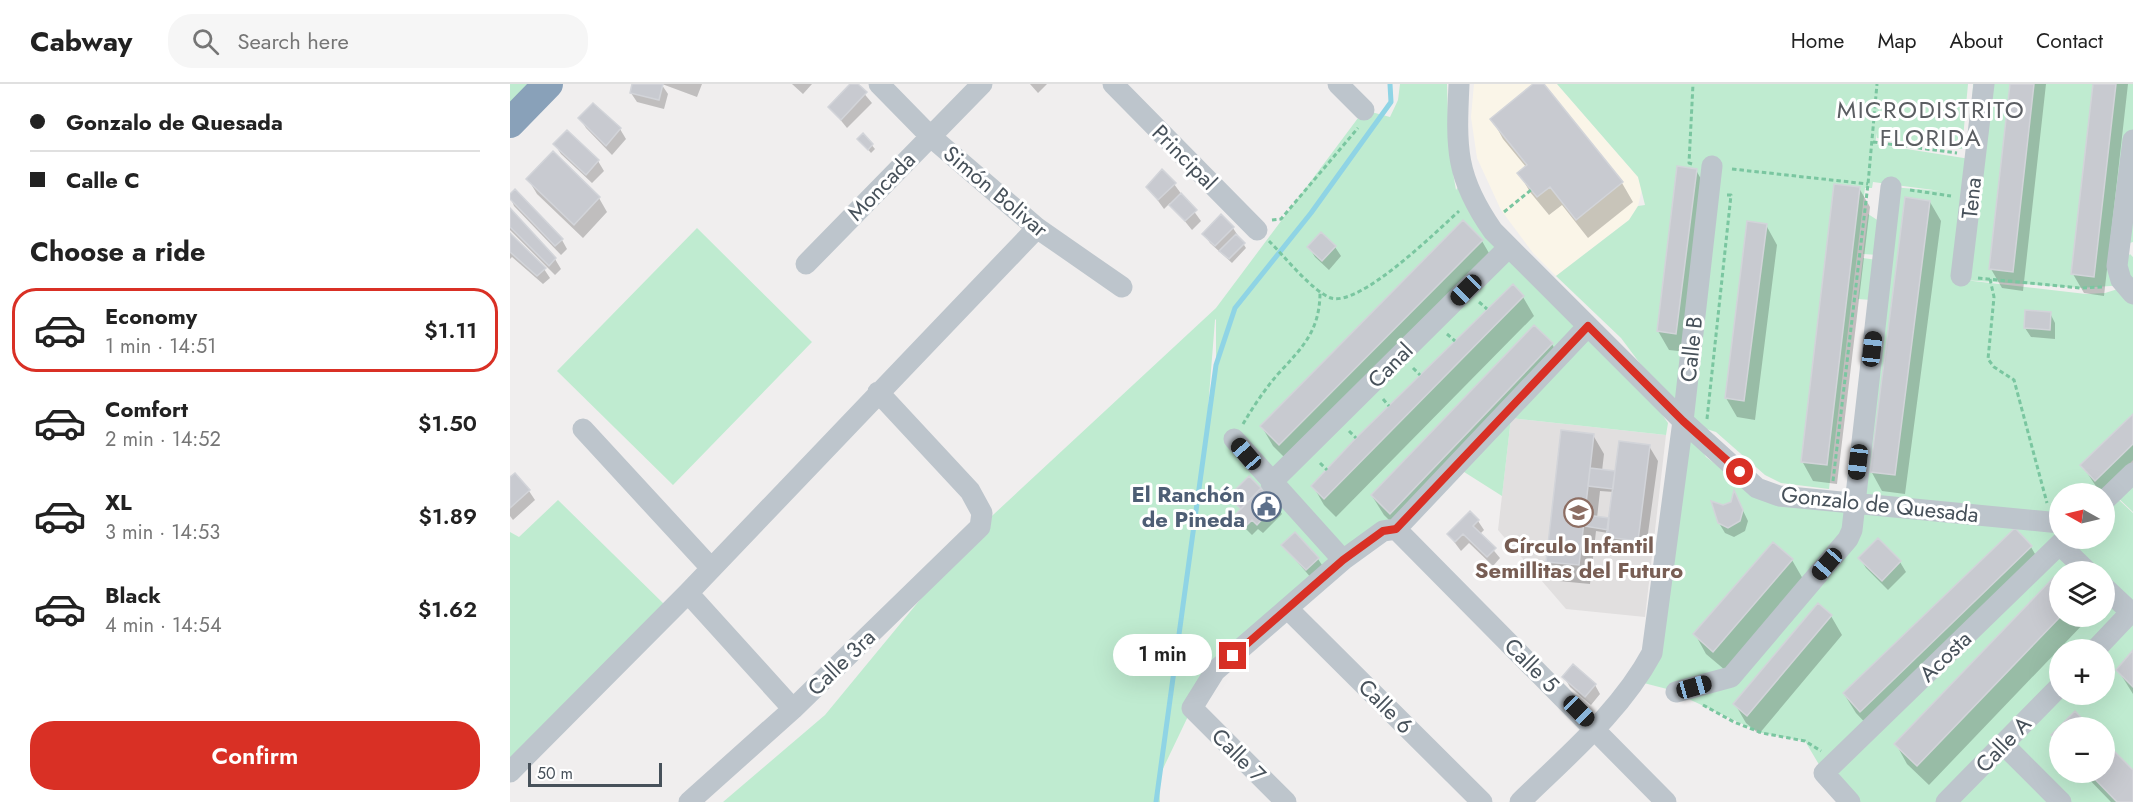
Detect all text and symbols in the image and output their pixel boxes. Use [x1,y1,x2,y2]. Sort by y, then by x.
search box [168,14,588,68]
text: Cabway [30,21,132,62]
icon: search [189,25,222,58]
text: Search here [237,25,349,57]
text: Home [1791,26,1844,56]
text: Map [1877,26,1917,56]
text: About [1950,26,2003,56]
text: Contact [2036,26,2103,56]
district label: MICRODISTRITO FLORIDA [1837,92,2025,155]
text: Gonzalo de Quesada [66,106,283,138]
street label: Principal [1145,117,1225,197]
street label: Simón Bolivar [937,138,1056,245]
street label: Moncada [840,144,922,228]
text: Calle C [66,164,140,196]
street label: Tena [1953,176,1989,220]
text: Choose a ride [30,232,205,271]
car [1447,271,1485,309]
text: Economy [105,300,197,332]
icon: car [33,303,87,357]
text: $1.11 [424,314,477,346]
street label: Calle B [1672,315,1710,383]
car [1861,330,1883,368]
text: 1 min · 14:51 [105,332,216,361]
street label: Canal [1360,335,1420,395]
text: Comfort [105,393,188,425]
icon: car [33,396,87,450]
text: $1.50 [418,407,477,439]
text: 2 min · 14:52 [105,425,221,454]
car [1227,435,1265,473]
car [1847,443,1869,481]
route start [1726,458,1753,485]
place label: El Ranchón de Pineda [1131,478,1245,535]
street label: Gonzalo de Quesada [1780,478,1980,530]
north arrow [2049,483,2115,549]
map controls [2049,483,2115,783]
text: XL [105,486,132,518]
icon: car [33,489,87,543]
public building icon: El Ranchón de Pineda [1250,491,1282,523]
school or university icon: Círculo Infantil Semillitas del Futuro [1563,497,1595,529]
text: $1.89 [419,500,477,532]
text: 3 min · 14:53 [105,518,220,547]
place label: Círculo Infantil Semillitas del Futuro [1475,529,1683,586]
car [1808,545,1846,583]
button: layers [2049,561,2115,627]
text: Black [105,579,161,611]
icon: car [33,582,87,636]
text: $1.62 [418,593,477,625]
text: 4 min · 14:54 [105,611,222,640]
street label: Calle 3ra [800,621,882,703]
street label: Acosta [1912,623,1978,689]
street label: Calle 5 [1497,630,1567,700]
callout: 1 min [1113,635,1212,677]
button: + [2049,639,2115,705]
text: 1 min [1138,640,1187,669]
route end [1219,642,1246,669]
street label: Calle 6 [1351,671,1421,741]
car [1674,673,1714,701]
car [1560,692,1598,730]
street label: Calle A [1968,708,2039,780]
button: − [2049,717,2115,783]
button: Confirm [30,721,480,790]
street label: Calle 7 [1205,721,1274,790]
scale bar [528,760,662,788]
text: 50 m [537,762,573,785]

